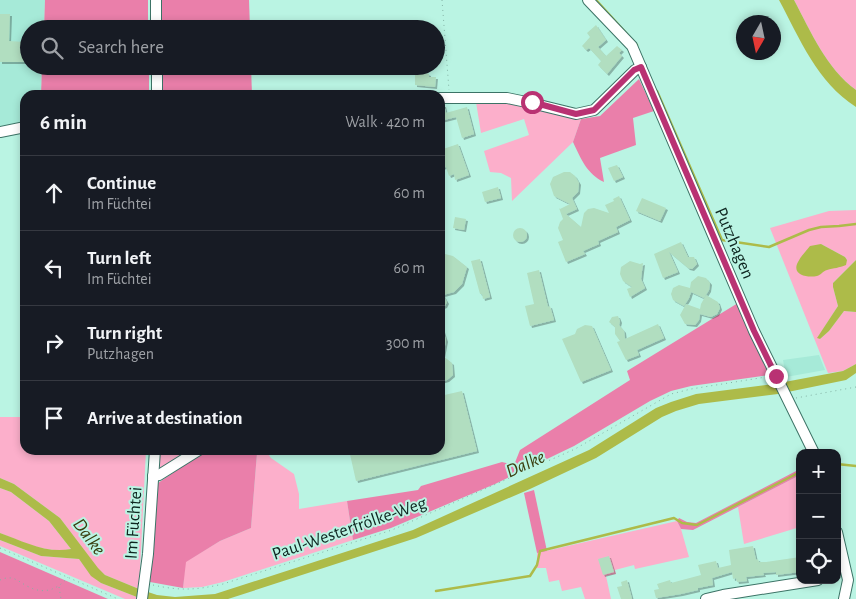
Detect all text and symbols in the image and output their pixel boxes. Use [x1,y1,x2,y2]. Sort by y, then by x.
north arrow [736,15,781,60]
search box [20,20,445,75]
icon: search [38,34,66,62]
text: Search here [78,38,164,57]
route start [521,91,544,114]
text: 6 min [40,112,87,133]
text: Walk · 420 m [345,114,425,130]
text: Continue [87,174,156,193]
icon: ahead [40,179,68,207]
text: 60 m [394,185,425,201]
text: Im Füchtei [87,196,152,212]
street label: Putzhagen [711,205,757,282]
text: Turn left [87,249,151,268]
icon: left [40,254,68,282]
text: 60 m [394,260,425,276]
text: Im Füchtei [87,271,152,287]
text: Turn right [87,324,162,343]
icon: right [40,329,68,357]
text: 300 m [386,335,425,351]
text: Putzhagen [87,346,154,362]
route end [765,365,788,388]
icon: arrive [40,404,68,432]
text: Arrive at destination [87,409,243,428]
water label: Dalke [503,447,548,481]
map controls [796,449,841,584]
button: + [796,449,841,494]
street label: Im Füchtei [122,486,146,560]
street label: Paul-Westerfrölke-Weg [270,494,429,564]
button: − [796,494,841,539]
water label: Dalke [69,515,109,559]
button: locate [796,539,841,584]

